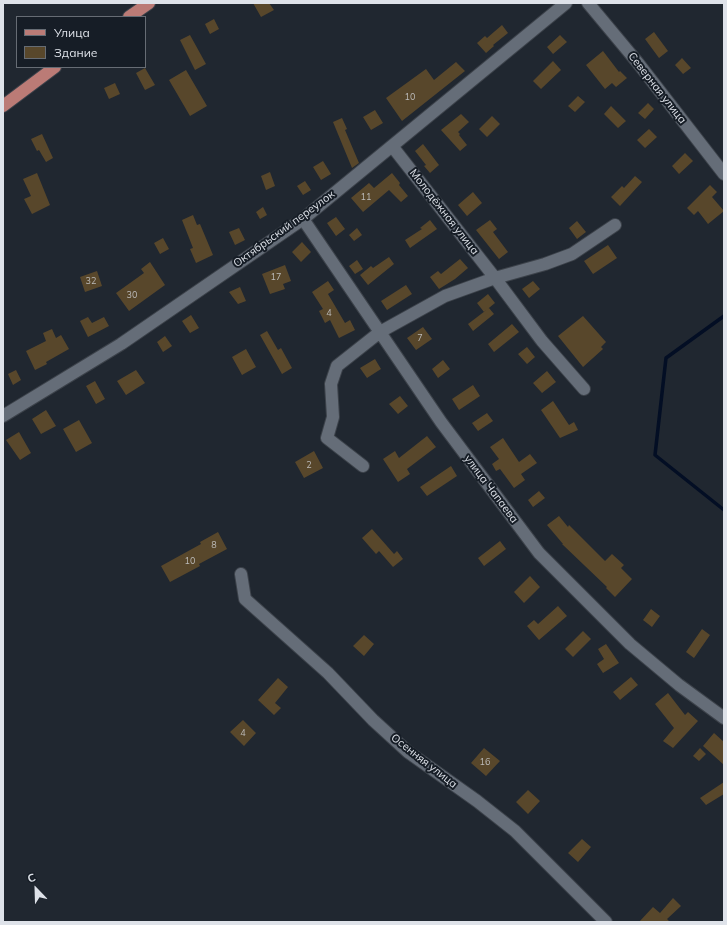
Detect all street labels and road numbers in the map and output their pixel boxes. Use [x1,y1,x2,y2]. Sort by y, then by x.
street label: Северная улица [625,50,689,126]
street label: Молодёжная улица [407,167,481,257]
street label: Октябрьский переулок [231,188,337,270]
street label: улица Чапаева [461,453,521,525]
street label: Осенняя улица [388,731,460,791]

